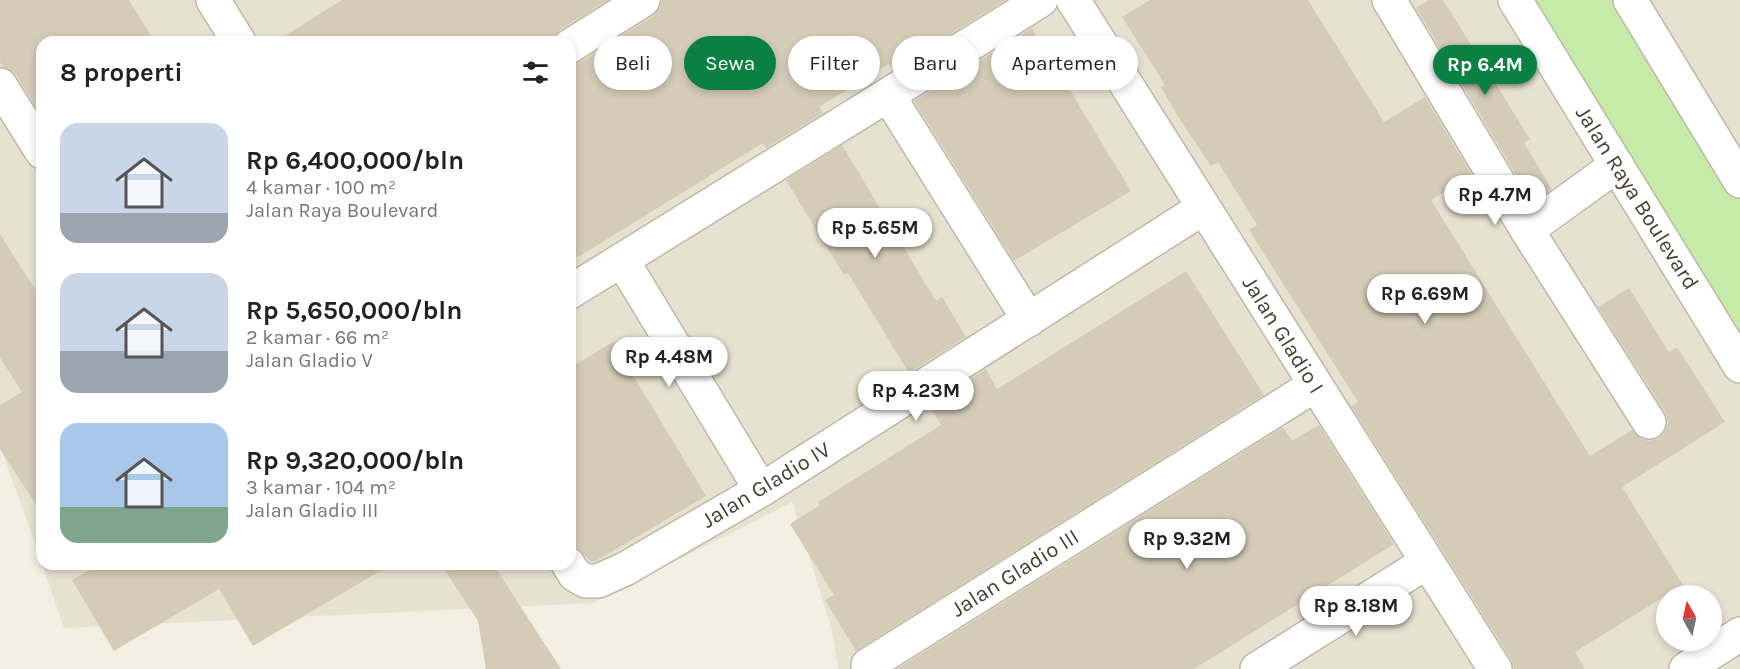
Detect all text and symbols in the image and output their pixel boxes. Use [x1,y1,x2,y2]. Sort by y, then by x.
chip: Beli [594,36,672,90]
chip: Sewa [684,36,776,90]
chip: Filter [788,36,880,90]
chip: Baru [892,36,979,90]
chip: Apartemen [991,36,1138,90]
pin: Rp 6.4M [1430,45,1540,96]
text: Rp 6.4M [1447,53,1523,76]
icon: filters [519,56,552,89]
text: 8 properti [60,57,183,88]
street label: Jalan Raya Boulevard [1570,101,1704,295]
text: Rp 6,400,000/bln [246,145,464,176]
icon: home [108,147,180,219]
pin: Rp 4.7M [1440,175,1550,226]
text: 4 kamar · 100 m² [246,176,396,199]
text: Rp 4.7M [1458,183,1532,206]
text: Jalan Raya Boulevard [246,199,438,222]
pin: Rp 5.65M [813,208,937,259]
text: Rp 5.65M [831,216,919,239]
street label: Jalan Gladio I [1237,272,1329,398]
pin: Rp 6.69M [1363,274,1487,325]
text: Rp 6.69M [1381,282,1469,305]
text: Rp 5,650,000/bln [246,295,463,326]
icon: home [108,297,180,369]
text: 2 kamar · 66 m² [246,326,389,349]
pin: Rp 4.48M [607,337,731,388]
text: Rp 4.48M [625,345,713,368]
text: Jalan Gladio V [246,349,373,372]
pin: Rp 4.23M [854,371,978,422]
text: Rp 4.23M [872,379,960,402]
street label: Jalan Gladio IV [697,436,835,534]
text: Rp 9,320,000/bln [246,445,464,476]
icon: home [108,447,180,519]
text: 3 kamar · 104 m² [246,476,396,499]
text: Jalan Gladio III [246,499,378,522]
pin: Rp 9.32M [1125,519,1249,570]
street label: Jalan Gladio III [946,523,1084,623]
text: Rp 9.32M [1143,527,1231,550]
north arrow [1656,585,1722,651]
map controls [1656,585,1722,651]
pin: Rp 8.18M [1294,586,1418,637]
text: Rp 8.18M [1314,594,1398,617]

